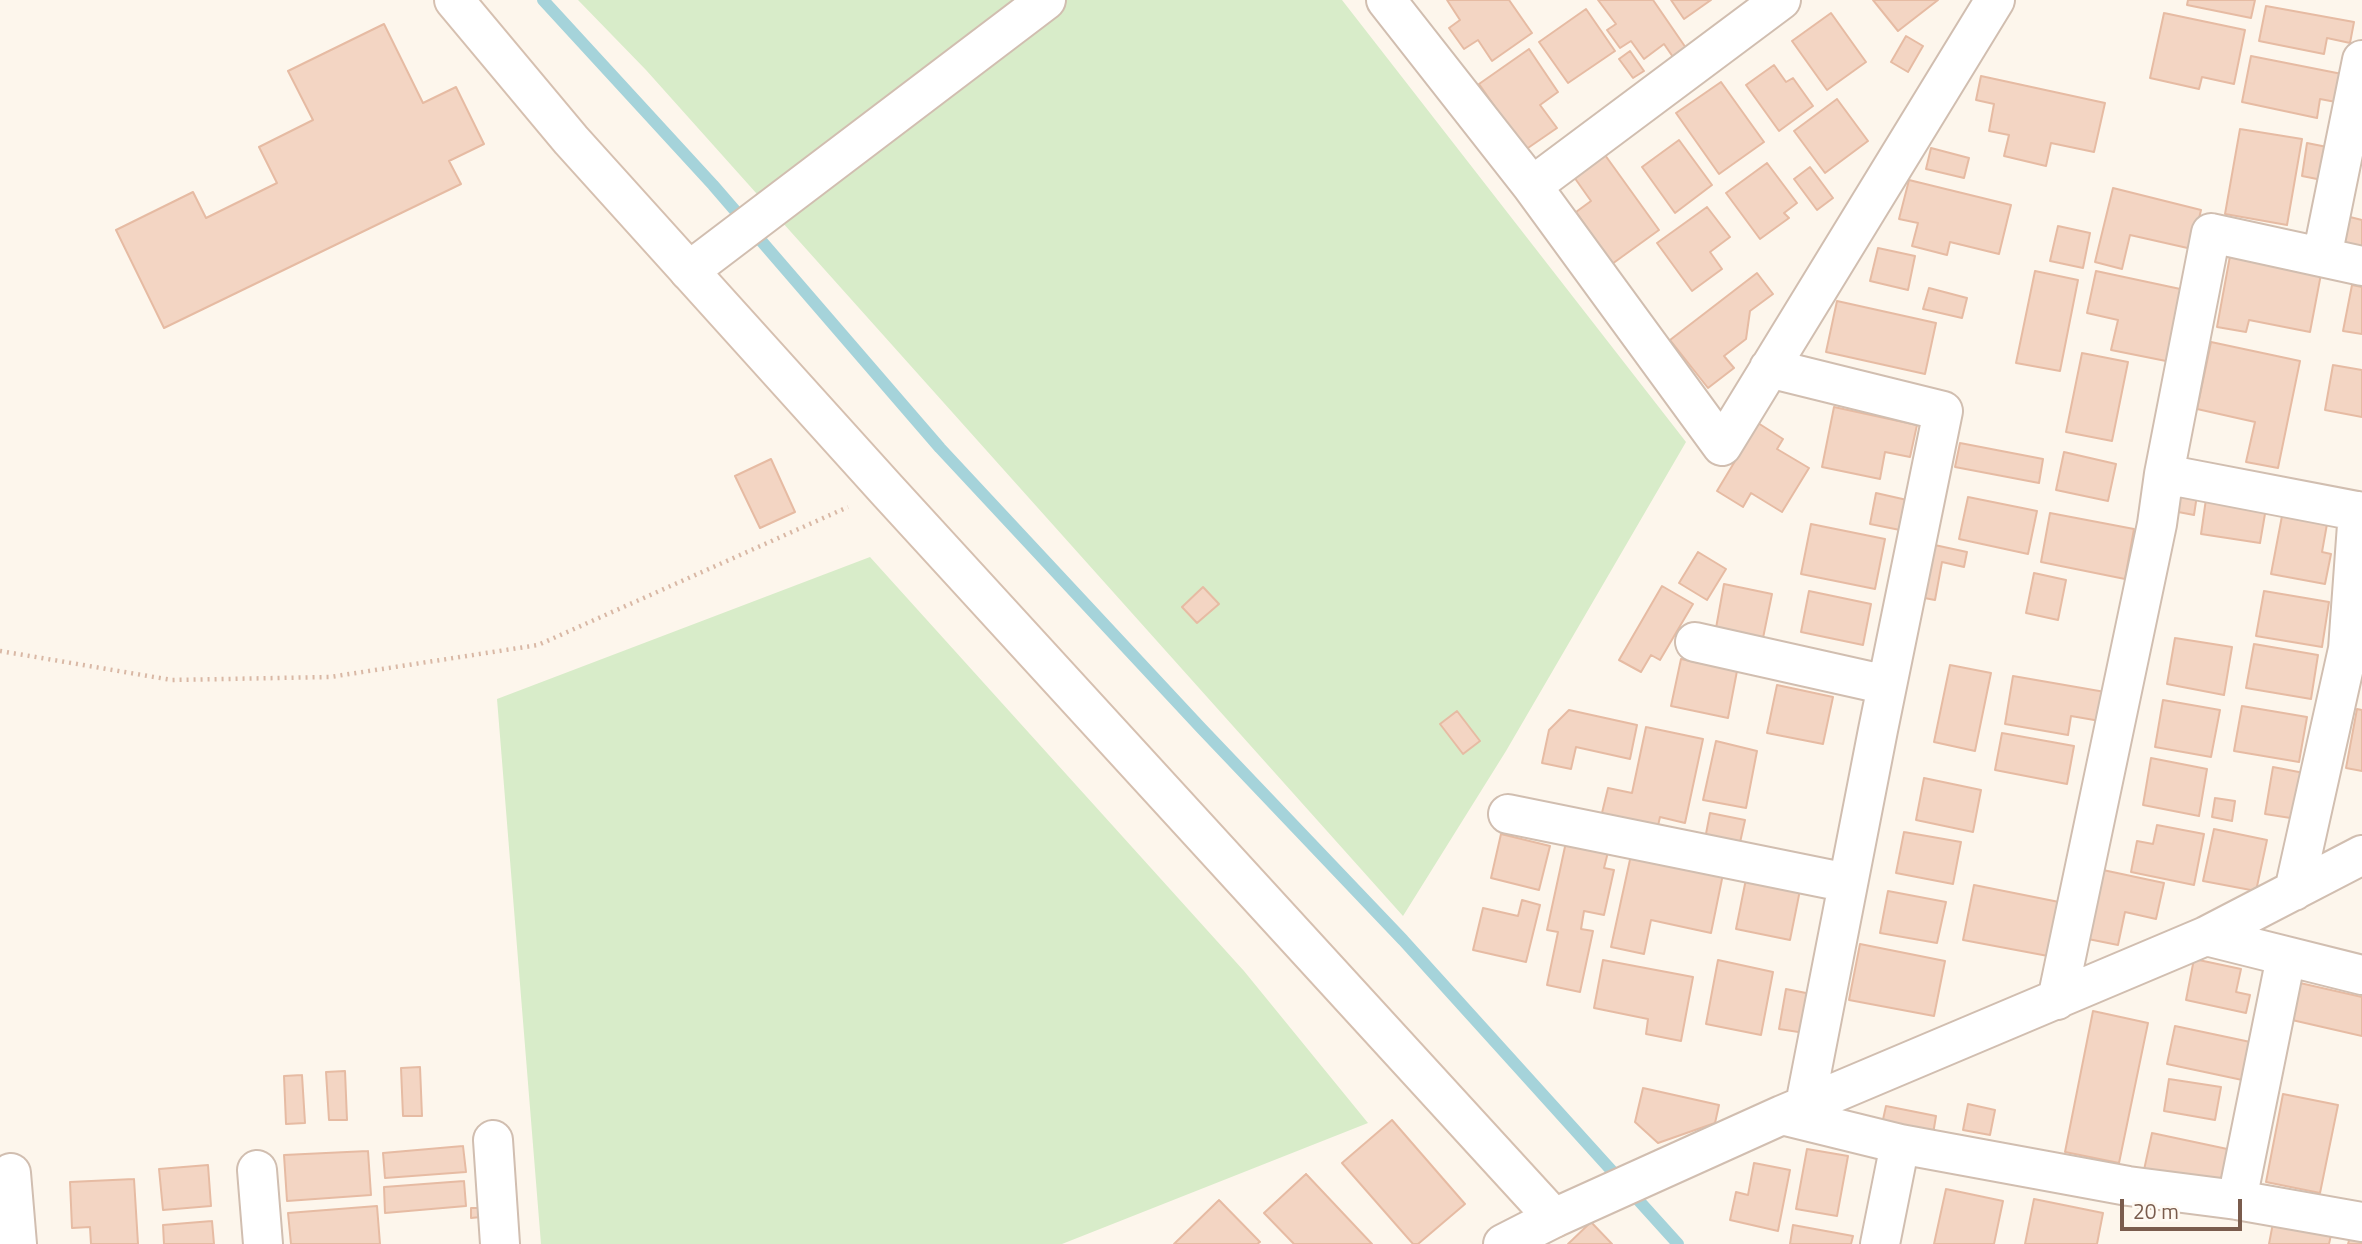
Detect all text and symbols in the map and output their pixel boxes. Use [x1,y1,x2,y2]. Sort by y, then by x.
scale bar [2124,1184,2246,1228]
text: 20 m [2133,1195,2179,1227]

